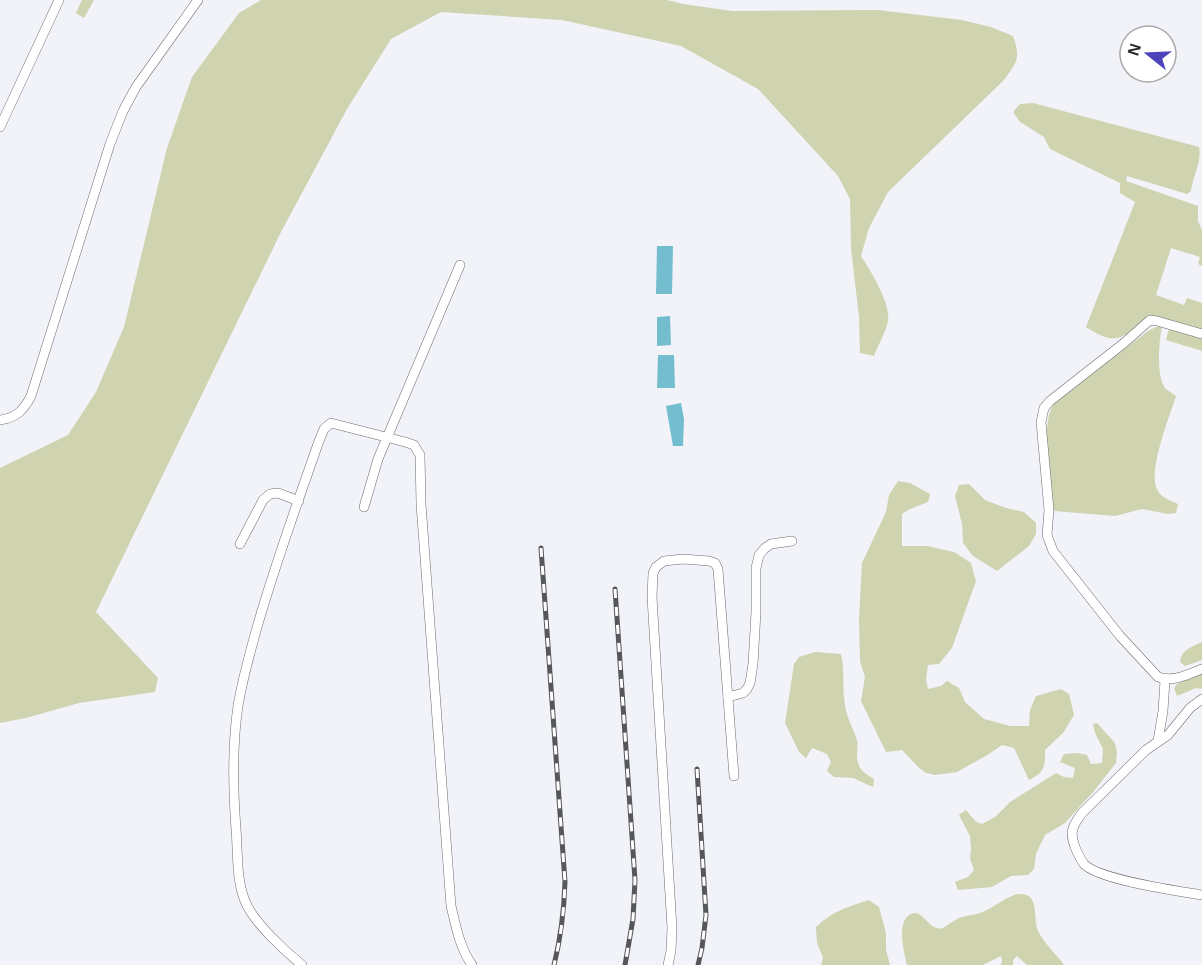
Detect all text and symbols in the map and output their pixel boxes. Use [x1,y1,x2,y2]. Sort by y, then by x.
north arrow [1118,24,1178,84]
text: N [1124,41,1144,58]

